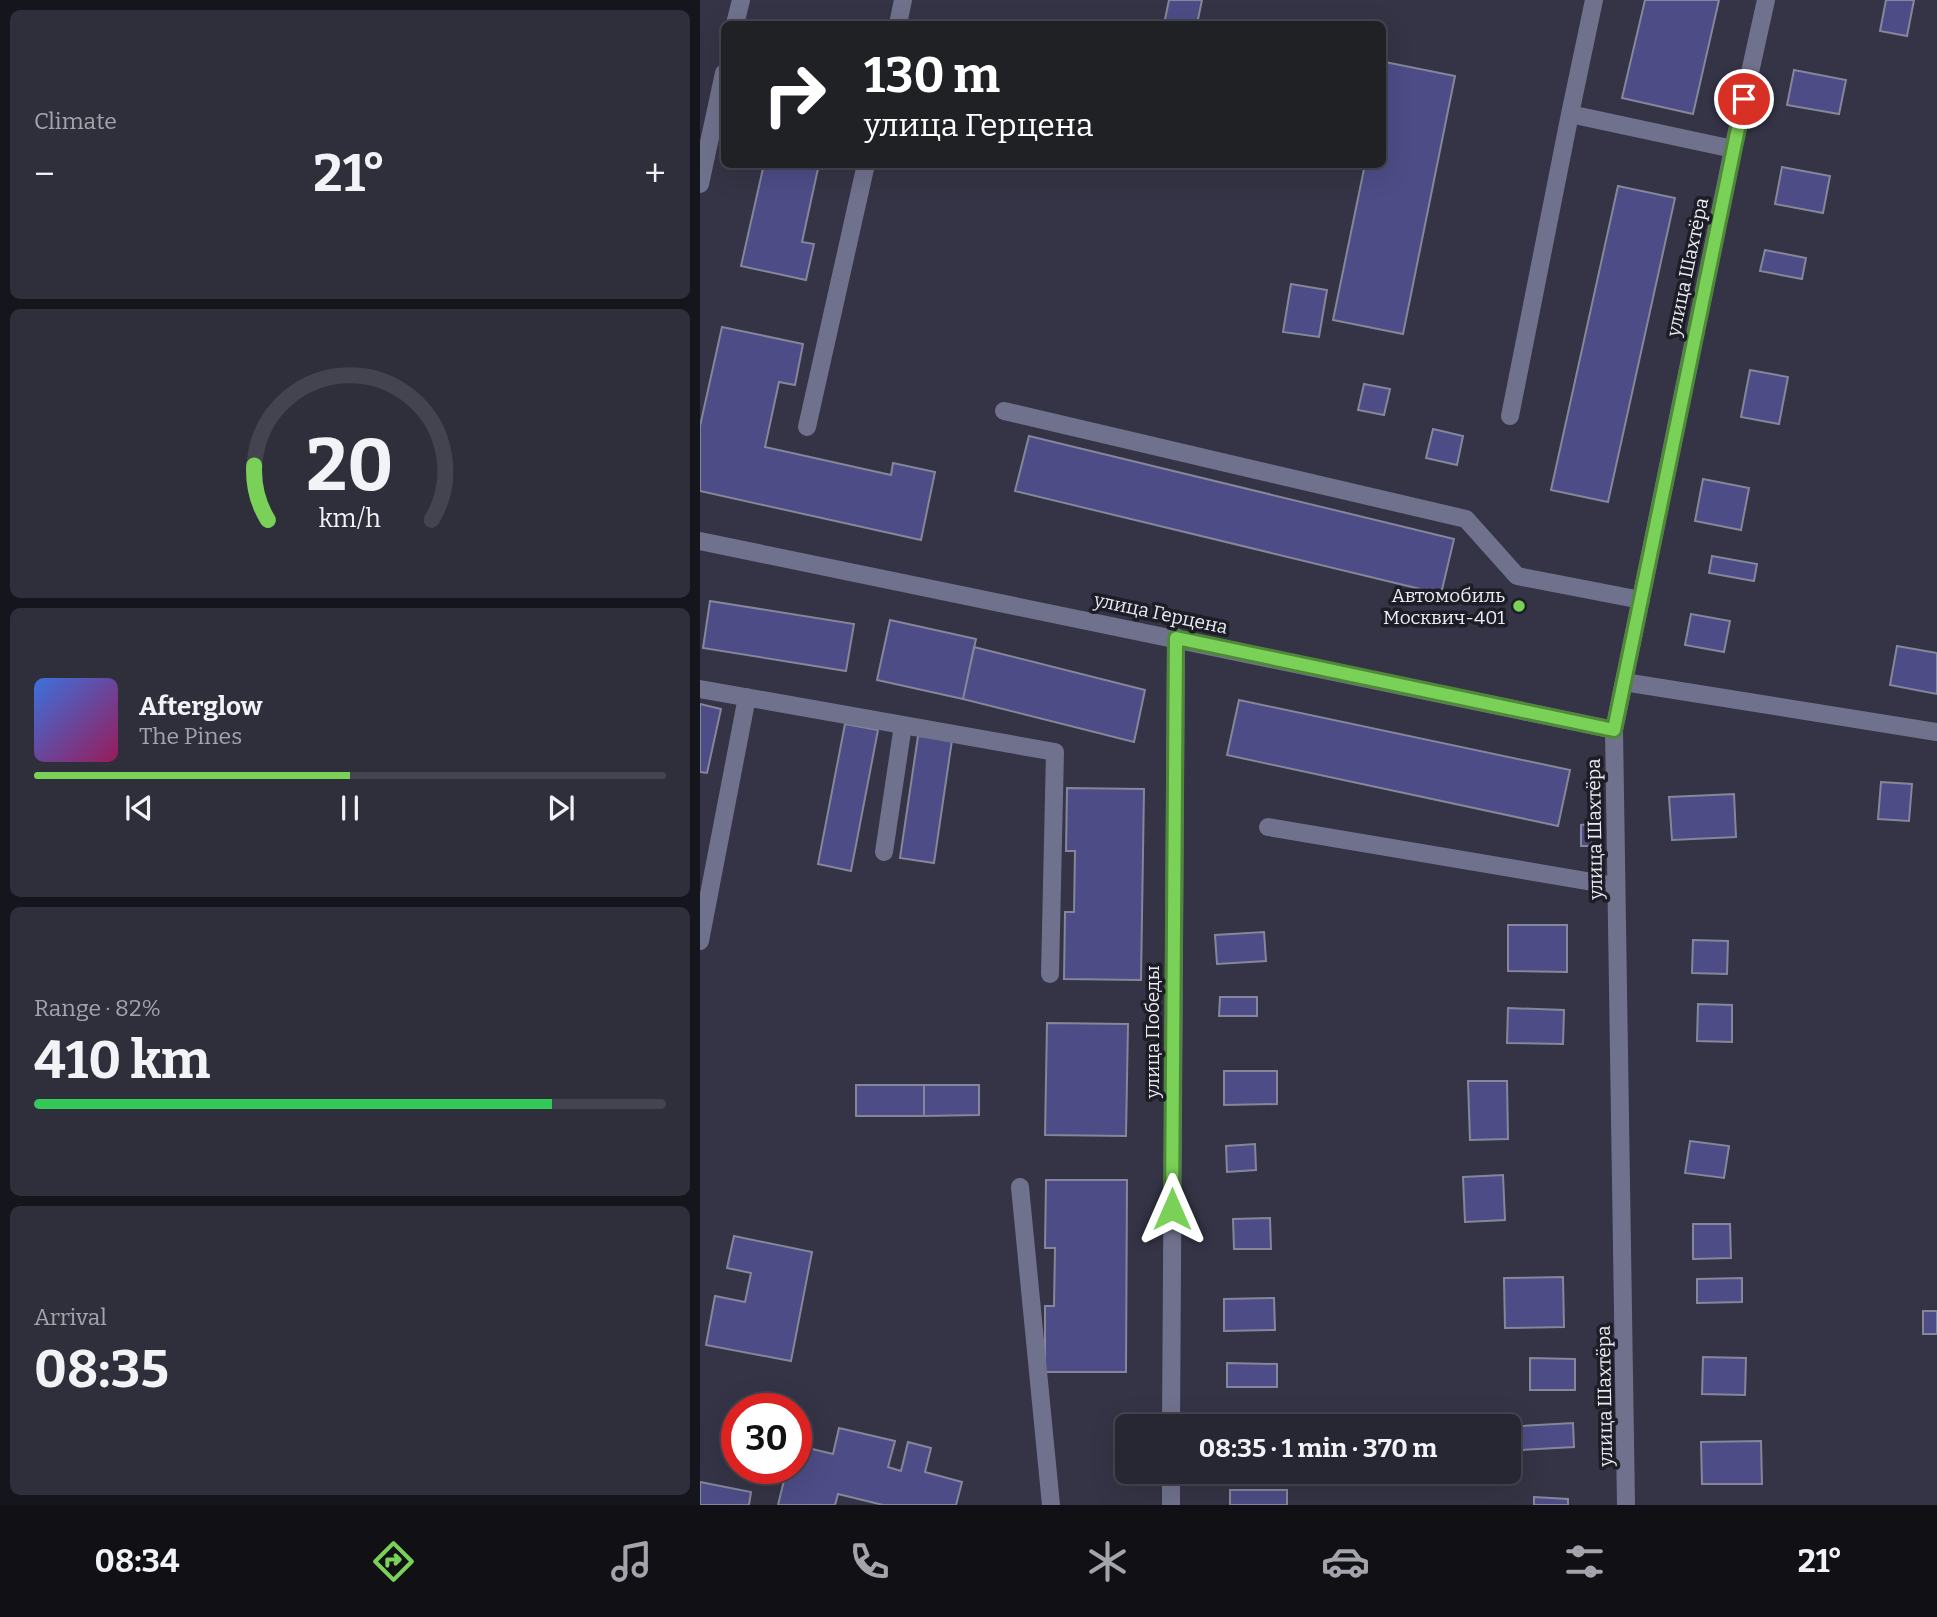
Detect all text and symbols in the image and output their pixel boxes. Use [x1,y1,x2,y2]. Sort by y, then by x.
text: 130 m [864,46,1000,105]
icon: right [749,49,840,140]
pin [1714,69,1774,129]
icon: arrive [1725,80,1763,118]
text: улица Герцена [864,106,1093,144]
text: Climate [34,107,117,135]
text: 21° [313,142,386,205]
text: − [34,151,55,197]
text: + [644,151,666,197]
street label: улица Шахтёра [1661,195,1714,339]
text: 20 [306,422,394,509]
text: km/h [319,503,381,533]
place label: Автомобиль Москвич-401 [1383,584,1505,629]
street label: улица Герцена [1091,588,1230,639]
marker: Автомобиль Москвич-401 [1511,598,1527,614]
text: Afterglow [139,691,262,722]
text: The Pines [139,722,242,750]
street label: улица Шахтёра [1582,758,1607,901]
icon: previous [120,789,158,827]
icon: pause [331,789,369,827]
icon: next [542,789,580,827]
street label: улица Победы [1141,965,1164,1100]
text: Range · 82% [34,994,161,1022]
text: 410 km [34,1029,210,1092]
position arrow [1135,1172,1209,1246]
text: Arrival [34,1303,107,1331]
street label: улица Шахтёра [1592,1325,1617,1468]
text: 08:35 [34,1338,169,1401]
speed limit sign: 30 [721,1393,812,1484]
text: 08:35 · 1 min · 370 m [1199,1433,1437,1464]
icon: directions [369,1537,418,1586]
icon: music [607,1537,656,1586]
icon: phone [845,1537,894,1586]
icon: climate [1083,1537,1132,1586]
icon: car [1321,1537,1370,1586]
icon: filters [1560,1537,1609,1586]
text: 08:34 [95,1542,180,1580]
text: 21° [1798,1542,1842,1580]

